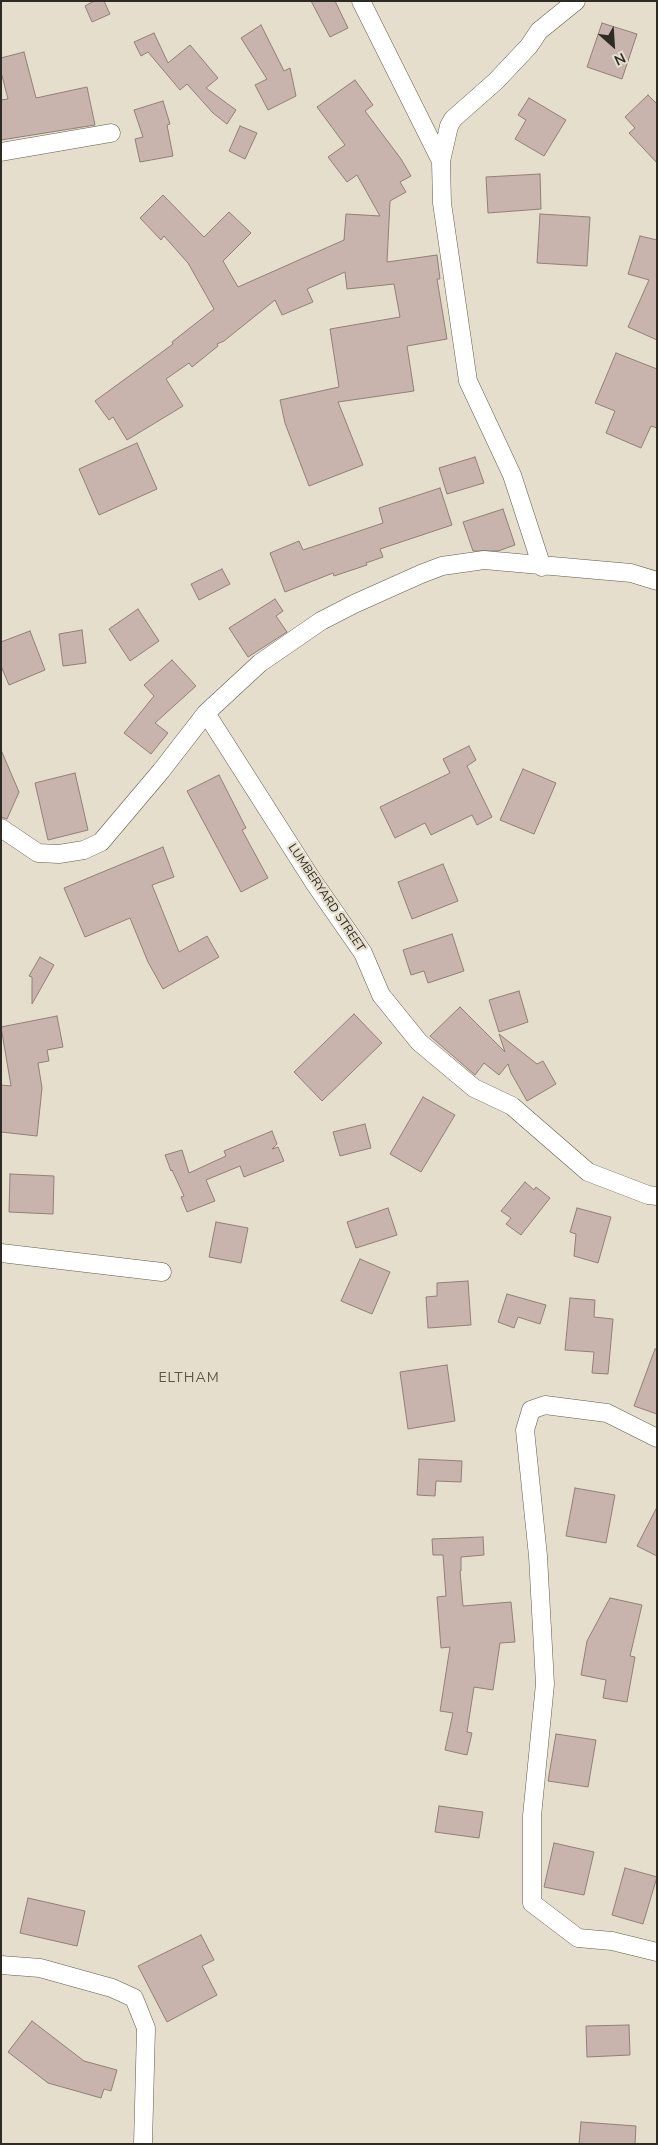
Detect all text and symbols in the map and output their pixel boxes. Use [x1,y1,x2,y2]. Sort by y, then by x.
north arrow [588,20,638,70]
text: N [611,48,629,70]
street label: LUMBERYARD STREET [285,841,367,955]
district label: ELTHAM [158,1371,220,1387]

